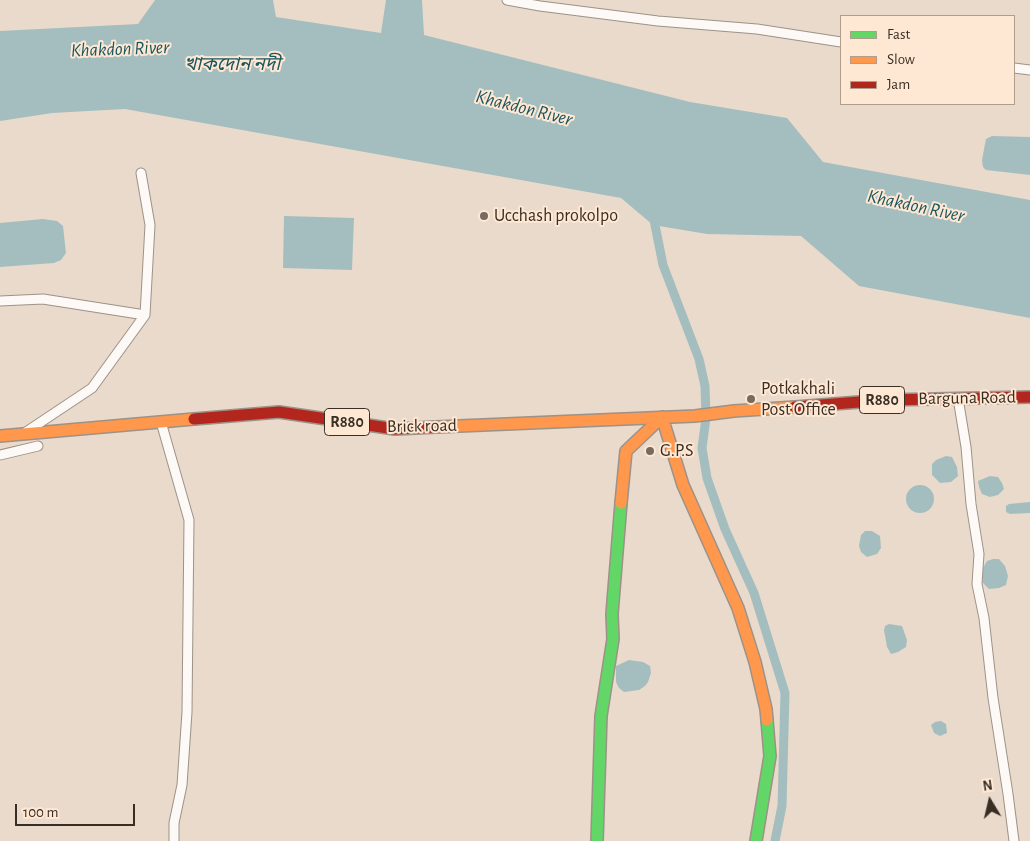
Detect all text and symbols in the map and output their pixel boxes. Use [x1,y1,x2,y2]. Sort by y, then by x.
legend [840,15,1015,105]
text: Fast [887,27,910,42]
water label: Khakdon River [70,36,170,62]
text: Slow [887,52,915,67]
water label: খাকদোন নদী [184,53,280,75]
text: Jam [887,77,910,92]
water label: Khakdon River [473,85,575,131]
water label: Khakdon River [865,185,967,227]
place label: Ucchash prokolpo [494,205,618,227]
marker: Ucchash prokolpo [478,210,490,222]
place label: Potkakhali Post Office [761,378,836,420]
road number: R880 [860,386,904,414]
street label: Barguna Road [918,386,1016,410]
marker: Potkakhali Post Office [745,393,757,405]
road number: R880 [324,408,370,436]
street label: Brick road [387,415,457,437]
place label: G.P.S [660,440,694,462]
marker: G.P.S [644,445,656,457]
north arrow [965,776,1015,826]
text: N [982,779,994,794]
scale bar [18,794,138,826]
text: 100 m [23,805,58,820]

